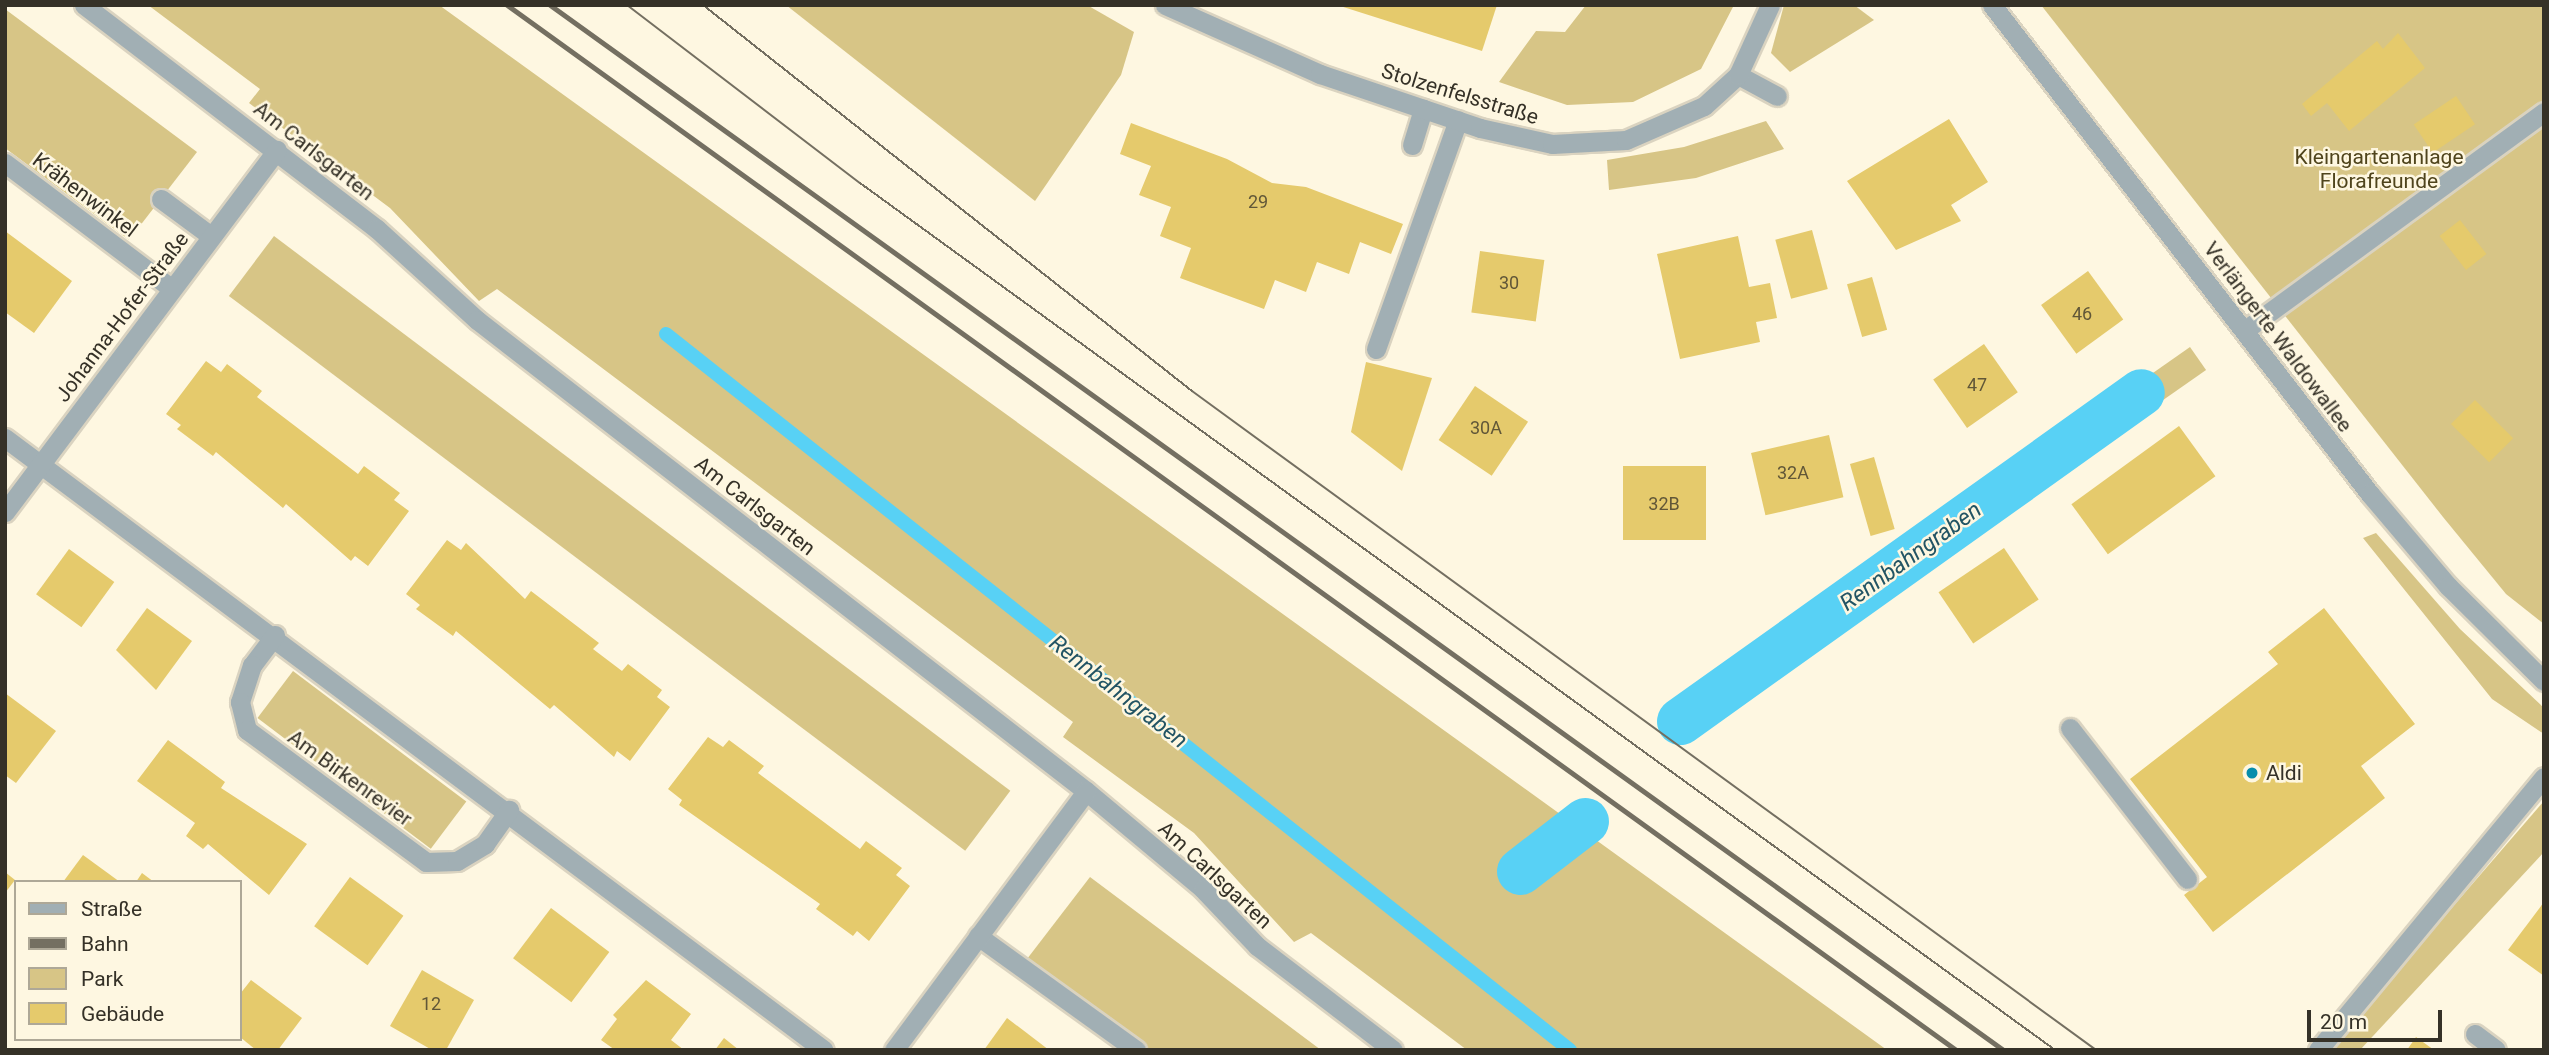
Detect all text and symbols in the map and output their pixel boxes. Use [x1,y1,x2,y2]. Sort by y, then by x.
street label: Stolzenfelsstraße [1378,58,1542,130]
street label: Am Carlsgarten [249,96,379,206]
park label: Kleingartenanlage Florafreunde [2294,144,2464,194]
street label: Krähenwinkel [28,147,142,243]
house number: 29 [1248,191,1268,213]
street label: Johanna-Hofer-Straße [50,227,194,407]
street label: Verlängerte Waldowallee [2198,237,2358,437]
house number: 30 [1499,272,1519,294]
house number: 46 [2072,303,2092,325]
house number: 47 [1967,374,1987,396]
house number: 30A [1470,417,1502,439]
street label: Am Carlsgarten [690,451,820,561]
house number: 32A [1777,462,1809,484]
house number: 32B [1648,493,1680,515]
water label: Rennbahngraben [1835,496,1987,618]
water label: Rennbahngraben [1043,629,1193,755]
street label: Am Birkenrevier [283,725,417,831]
place label: Aldi [2266,760,2302,786]
marker: Aldi [2244,765,2260,781]
street label: Am Carlsgarten [1153,816,1277,934]
legend [14,880,242,1041]
text: Straße [81,897,142,921]
text: Bahn [81,932,129,956]
text: Park [81,967,123,991]
house number: 12 [421,993,441,1015]
scale bar [2311,996,2446,1040]
text: Gebäude [81,1002,164,1026]
text: 20 m [2320,1010,2367,1034]

